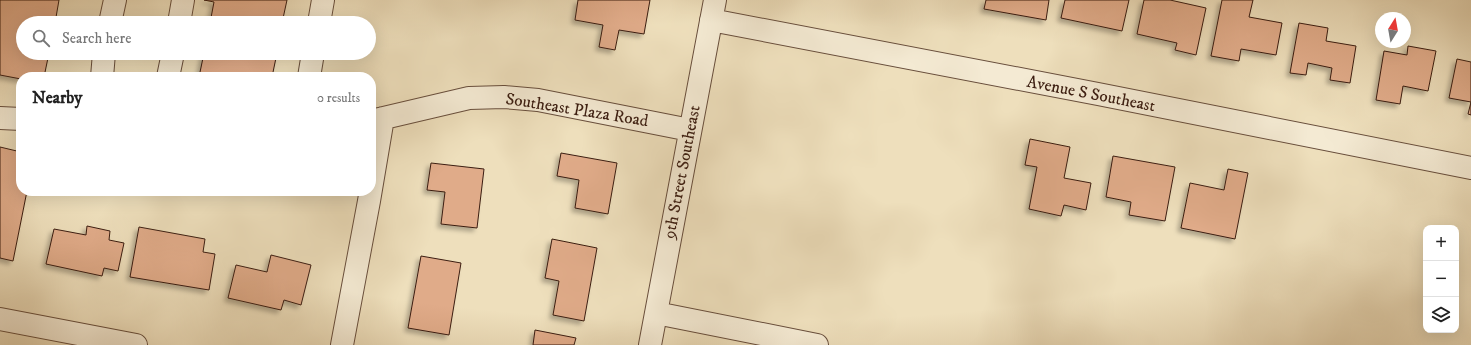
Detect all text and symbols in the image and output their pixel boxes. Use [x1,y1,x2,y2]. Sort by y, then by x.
north arrow [1375,12,1411,48]
search box [16,16,376,60]
icon: search [30,27,52,49]
text: Search here [62,29,131,48]
street label: Avenue S Southeast [1025,71,1158,117]
text: Nearby [32,87,82,109]
street label: Southeast Plaza Road [504,88,650,132]
text: 0 results [317,90,360,106]
street label: 9th Street Southeast [658,103,706,242]
map controls [1423,225,1459,333]
button: + [1423,225,1459,261]
button: − [1423,261,1459,297]
button: layers [1423,297,1459,333]

